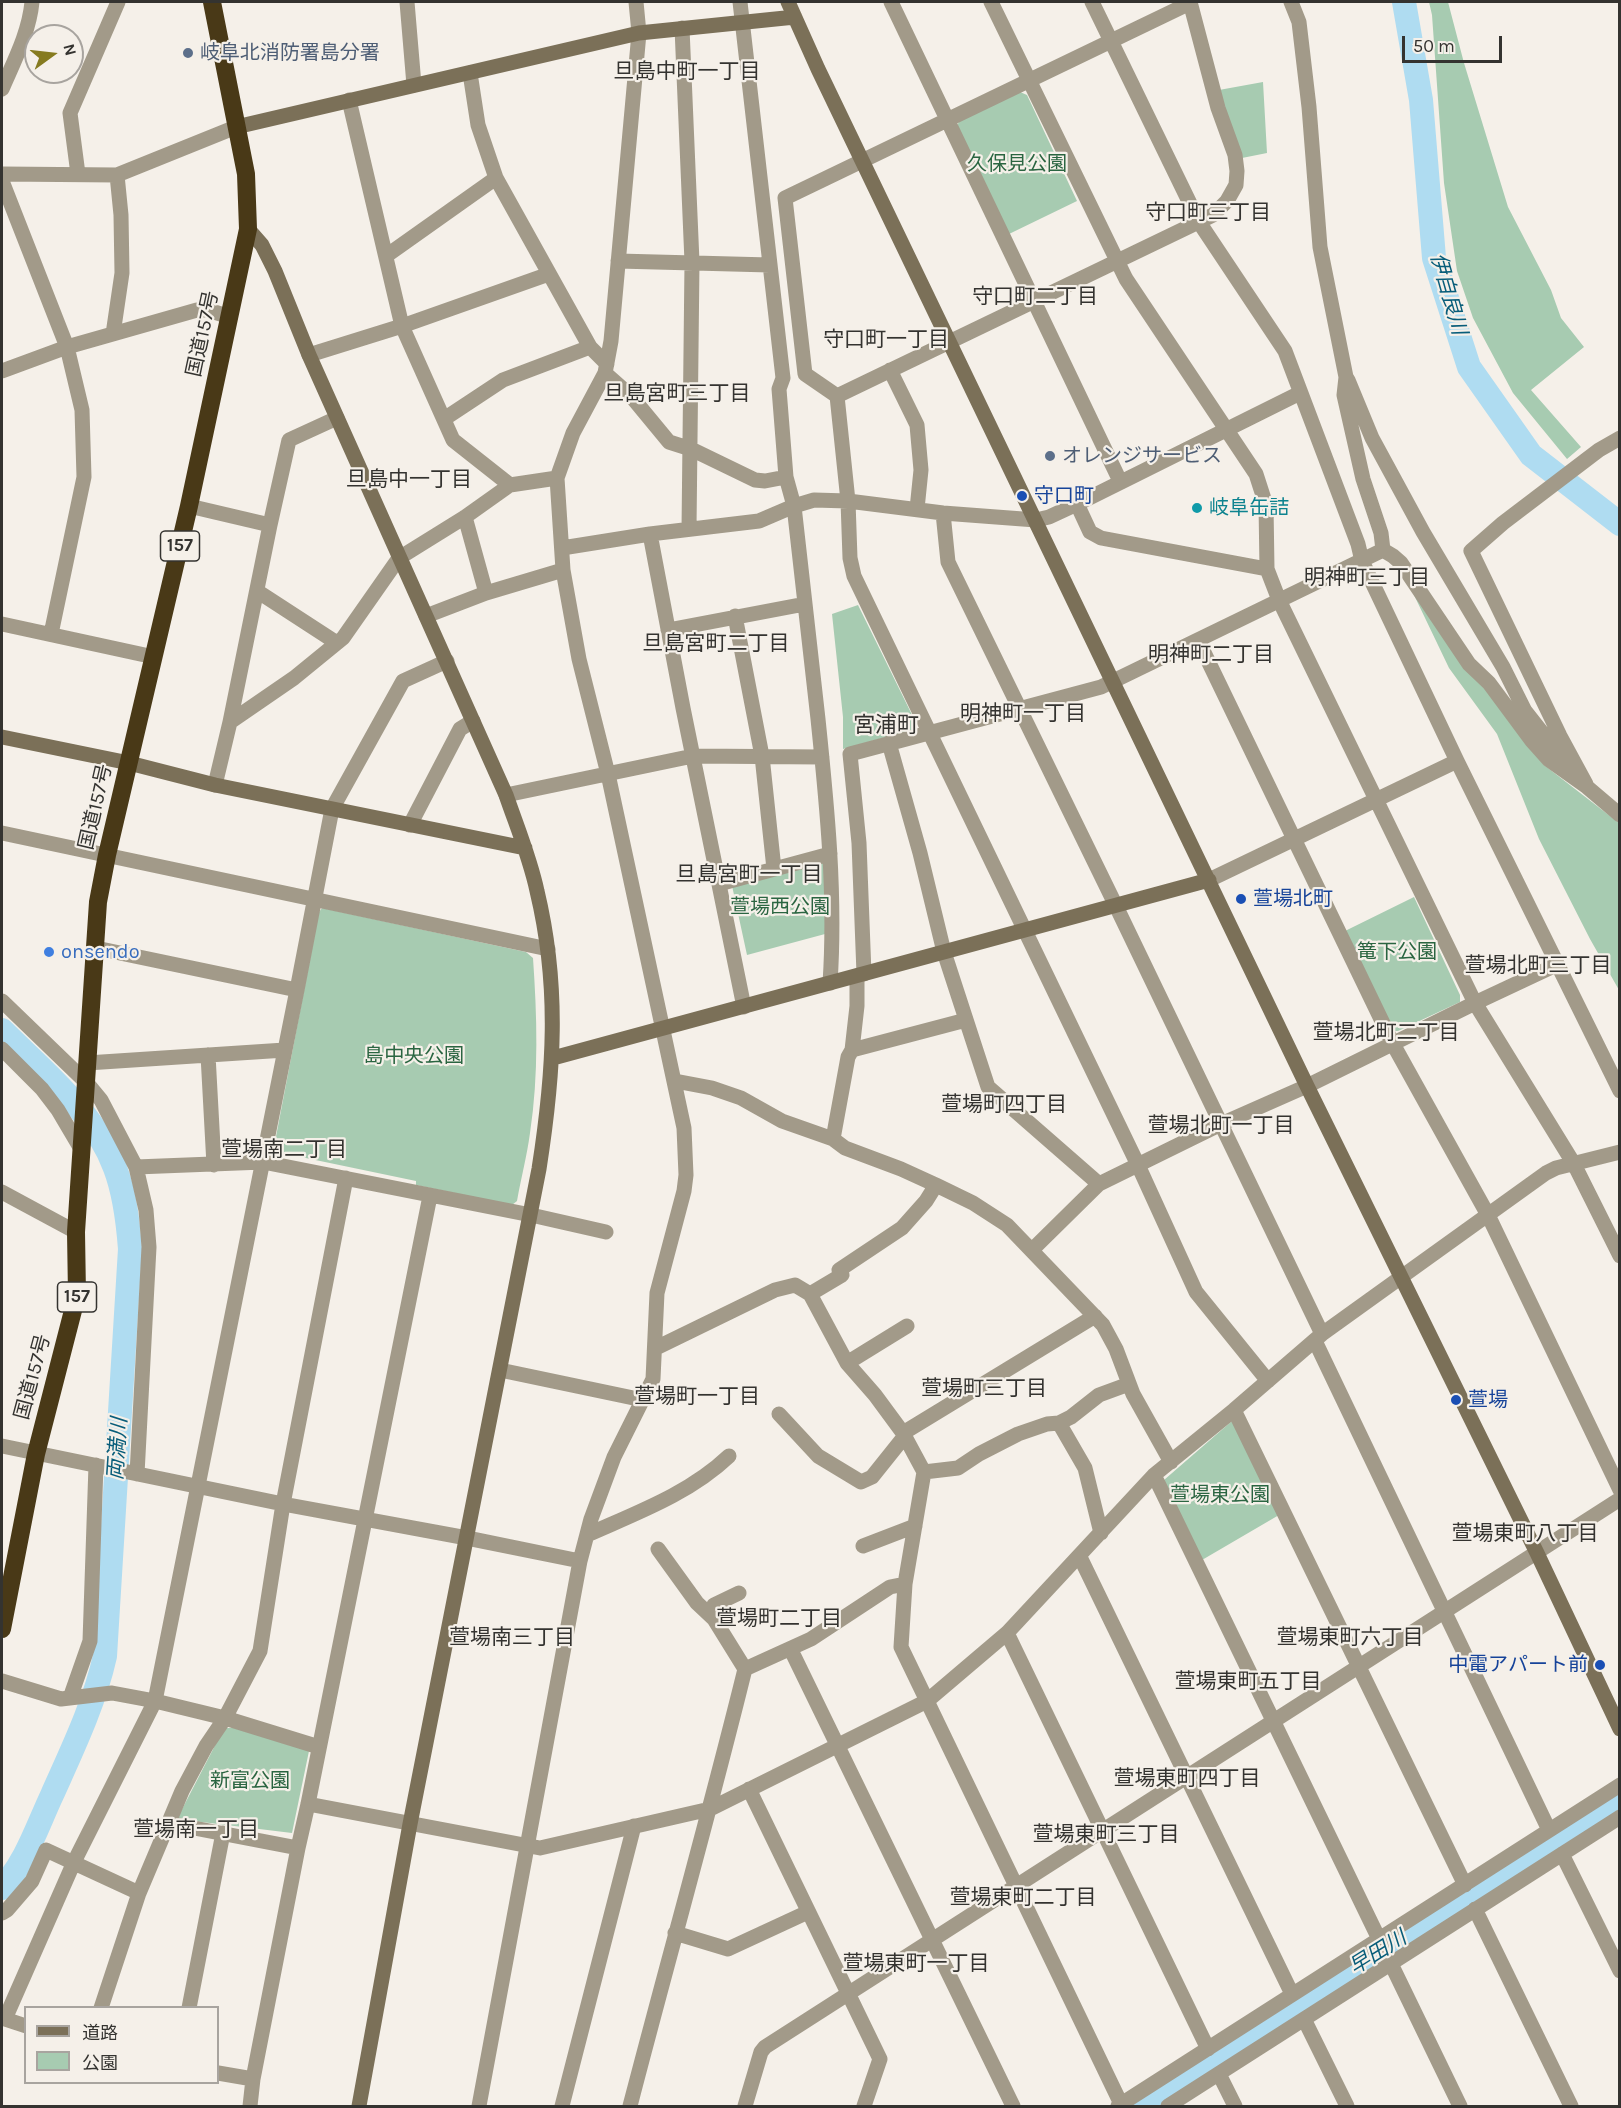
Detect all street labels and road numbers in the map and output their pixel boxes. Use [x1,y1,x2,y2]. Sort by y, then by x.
street label: 国道157号 [182,289,224,379]
road number: 157 [160,531,200,561]
street label: 国道157号 [74,762,118,852]
road number: 157 [58,1282,97,1312]
street label: 国道157号 [10,1332,56,1422]

